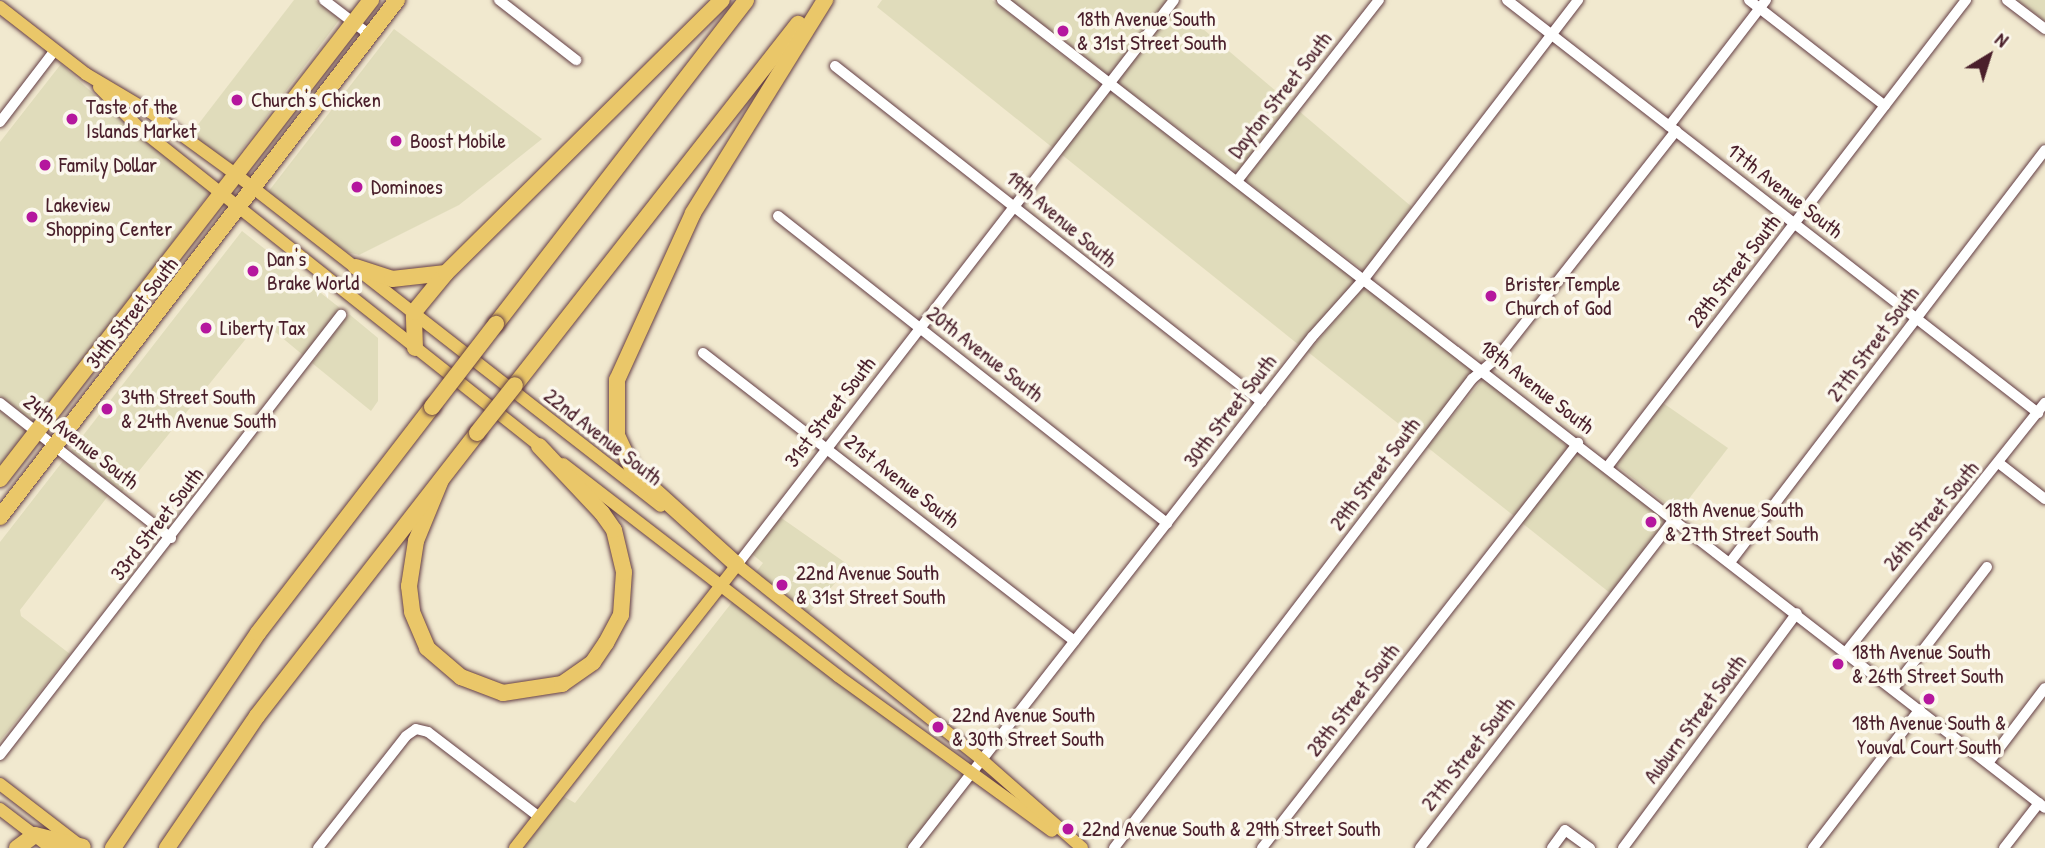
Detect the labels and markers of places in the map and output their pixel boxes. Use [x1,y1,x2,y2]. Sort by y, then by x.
place label: 18th Avenue South & 31st Street South [1077,6,1226,56]
marker: 18th Avenue South & 31st Street South [1055,23,1071,39]
place label: Church's Chicken [251,87,381,113]
marker: Church's Chicken [229,92,245,108]
place label: Taste of the Islands Market [86,94,197,144]
marker: Taste of the Islands Market [64,111,80,127]
place label: Boost Mobile [410,128,506,154]
marker: Boost Mobile [388,133,404,149]
place label: Family Dollar [59,152,157,178]
marker: Family Dollar [37,157,53,173]
place label: Dominoes [371,174,443,200]
marker: Dominoes [349,179,365,195]
place label: Lakeview Shopping Center [46,192,172,242]
marker: Lakeview Shopping Center [24,209,40,225]
place label: Dan's Brake World [267,246,359,296]
marker: Dan's Brake World [245,263,261,279]
place label: Brister Temple Church of God [1505,271,1620,321]
marker: Brister Temple Church of God [1483,288,1499,304]
place label: Liberty Tax [220,315,306,341]
marker: Liberty Tax [198,320,214,336]
place label: 34th Street South & 24th Avenue South [121,384,276,434]
marker: 34th Street South & 24th Avenue South [99,401,115,417]
place label: 18th Avenue South & 27th Street South [1665,497,1818,547]
marker: 18th Avenue South & 27th Street South [1643,514,1659,530]
place label: 22nd Avenue South & 31st Street South [796,560,945,610]
marker: 22nd Avenue South & 31st Street South [774,577,790,593]
place label: 18th Avenue South & 26th Street South [1852,639,2003,689]
marker: 18th Avenue South & 26th Street South [1830,656,1846,672]
marker: 18th Avenue South & Youval Court South [1921,691,1937,707]
place label: 22nd Avenue South & 30th Street South [952,702,1104,752]
place label: 18th Avenue South & Youval Court South [1852,710,2006,760]
marker: 22nd Avenue South & 30th Street South [930,719,946,735]
place label: 22nd Avenue South & 29th Street South [1082,816,1380,842]
marker: 22nd Avenue South & 29th Street South [1060,821,1076,837]

